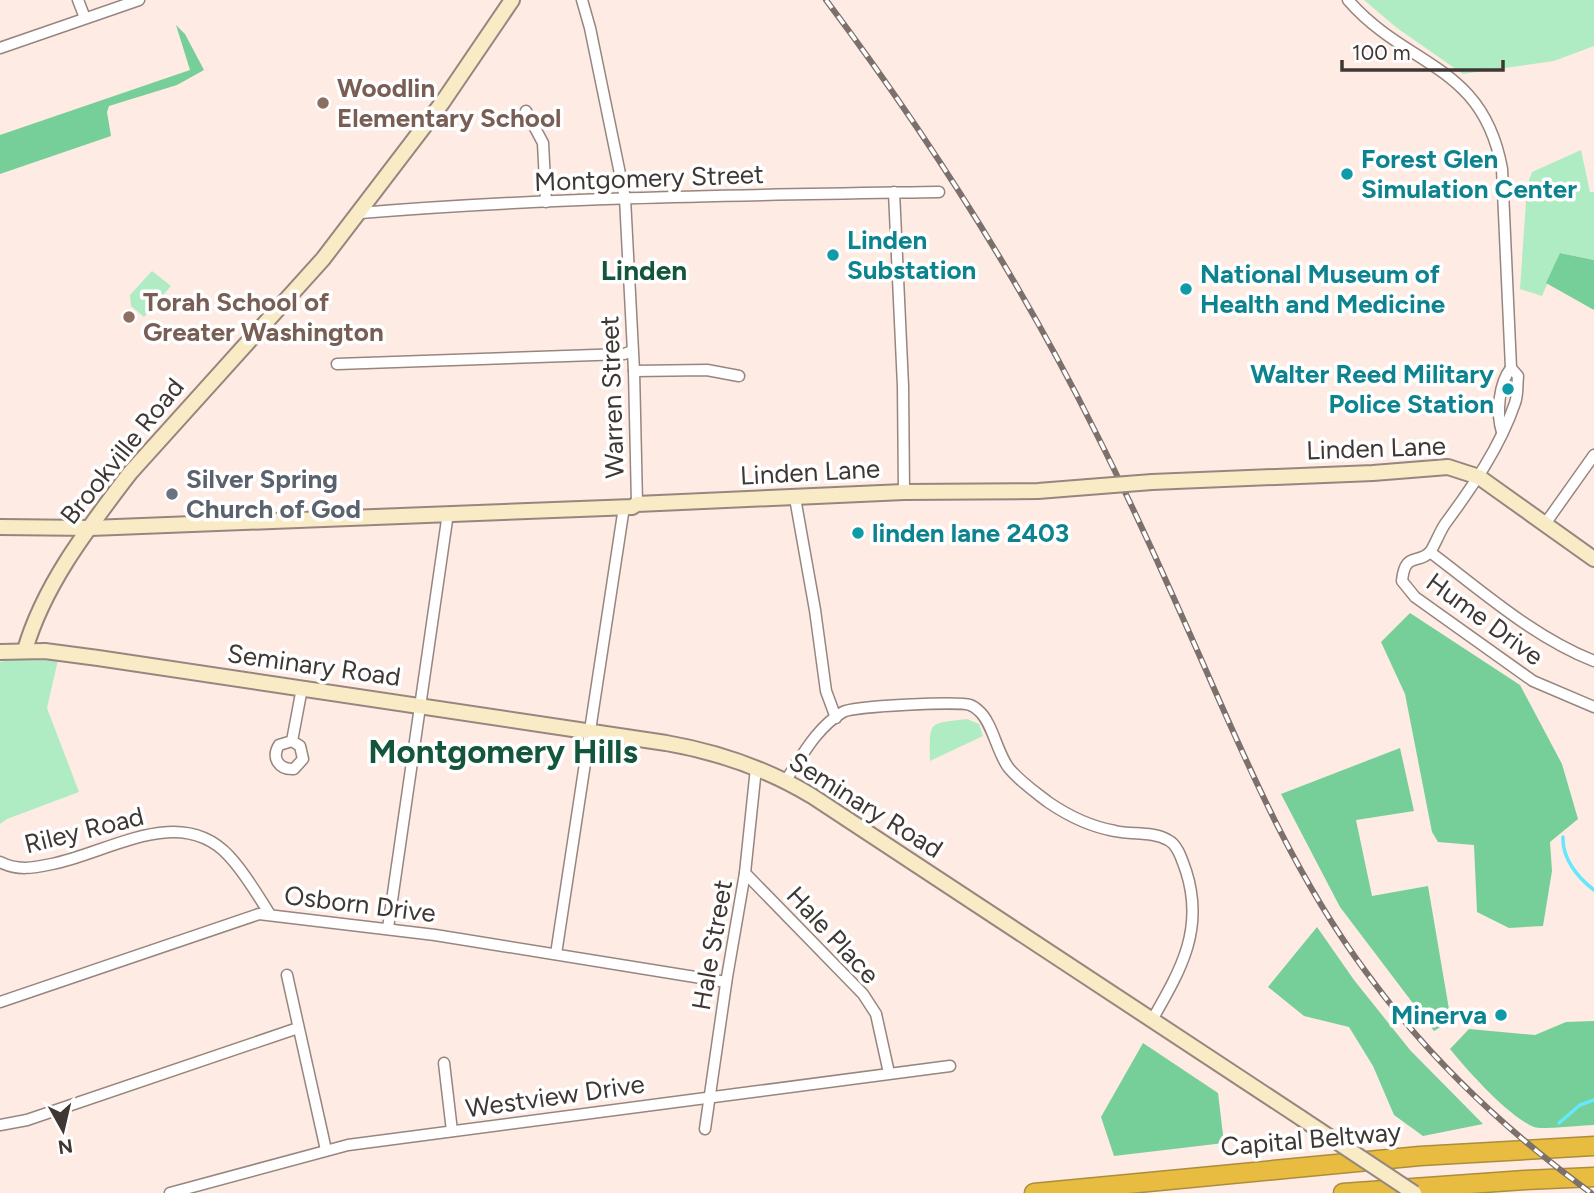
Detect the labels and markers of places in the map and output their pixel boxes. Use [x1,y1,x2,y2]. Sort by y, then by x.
place label: Woodlin Elementary School [337,72,561,134]
marker: Woodlin Elementary School [315,95,331,111]
place label: Forest Glen Simulation Center [1361,143,1577,205]
marker: Forest Glen Simulation Center [1339,166,1355,182]
place label: Linden Substation [847,224,976,286]
marker: Linden Substation [825,247,841,263]
place label: National Museum of Health and Medicine [1200,258,1445,320]
marker: National Museum of Health and Medicine [1178,281,1194,297]
place label: Torah School of Greater Washington [143,286,384,348]
marker: Torah School of Greater Washington [121,309,137,325]
place label: Walter Reed Military Police Station [1250,358,1494,420]
marker: Walter Reed Military Police Station [1500,381,1516,397]
place label: Silver Spring Church of God [186,463,361,525]
marker: Silver Spring Church of God [164,486,180,502]
place label: linden lane 2403 [872,517,1069,549]
marker: linden lane 2403 [850,525,866,541]
place label: Minerva [1391,999,1487,1031]
marker: Minerva [1493,1007,1509,1023]

